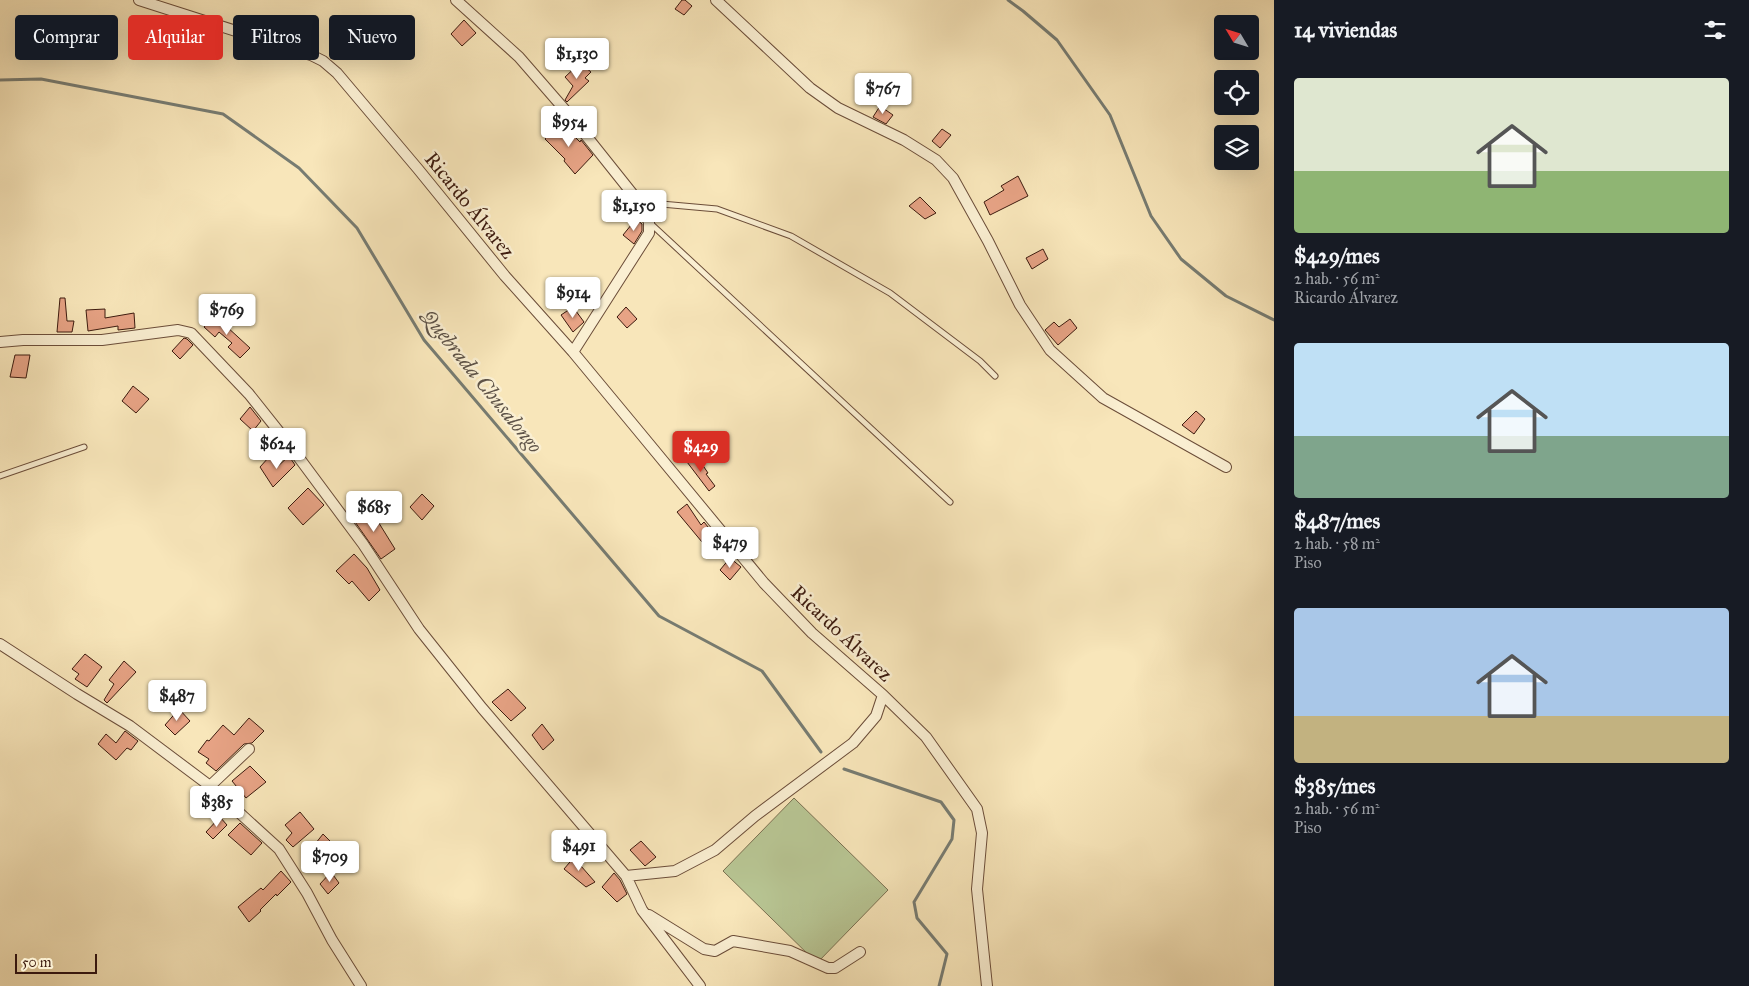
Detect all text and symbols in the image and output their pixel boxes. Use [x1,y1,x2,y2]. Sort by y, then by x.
chip: Comprar [15,15,118,60]
chip: Alquilar [128,15,223,60]
chip: Filtros [233,15,319,60]
chip: Nuevo [329,15,415,60]
north arrow [1214,15,1259,60]
map controls [1214,15,1259,170]
icon: filters [1701,16,1729,44]
text: 14 viviendas [1294,17,1397,43]
pin: $1,130 [536,38,618,80]
text: $1,130 [556,44,598,63]
button: locate [1214,70,1259,115]
pin: $767 [853,72,913,115]
text: $767 [866,79,900,98]
pin: $954 [539,106,599,148]
icon: home [1467,111,1557,201]
text: $954 [552,112,586,131]
button: layers [1214,125,1259,170]
street label: Ricardo Álvarez [420,146,521,263]
pin: $1,150 [593,190,675,232]
text: $1,150 [612,196,656,215]
text: $429/mes [1294,243,1380,269]
text: 2 hab. · 56 m² [1294,269,1380,288]
pin: $914 [543,276,603,319]
text: $914 [556,283,590,302]
text: Ricardo Álvarez [1294,288,1398,307]
pin: $769 [197,294,257,336]
text: $769 [210,300,244,319]
water label: Quebrada Chusalongo [415,303,548,458]
icon: home [1467,376,1557,466]
pin: $624 [247,428,307,470]
pin: $429 [671,430,731,473]
text: $624 [260,434,294,453]
text: $429 [684,437,719,456]
pin: $685 [344,490,404,533]
text: $685 [357,497,391,516]
text: $487/mes [1294,508,1380,534]
pin: $479 [700,526,760,569]
text: $479 [713,533,747,552]
text: 2 hab. · 58 m² [1294,534,1380,553]
text: Piso [1294,553,1322,572]
street label: Ricardo Álvarez [786,579,898,686]
icon: home [1467,641,1557,731]
pin: $487 [147,680,207,722]
text: $487 [159,686,195,705]
text: $385/mes [1294,773,1375,799]
pin: $385 [187,786,247,828]
text: $385 [201,792,233,811]
text: 2 hab. · 56 m² [1294,799,1380,818]
text: Piso [1294,818,1322,837]
pin: $491 [549,830,609,872]
text: $491 [562,836,596,855]
pin: $709 [300,840,360,883]
text: $709 [312,847,348,866]
scale bar [15,951,98,974]
text: 50 m [22,954,51,971]

